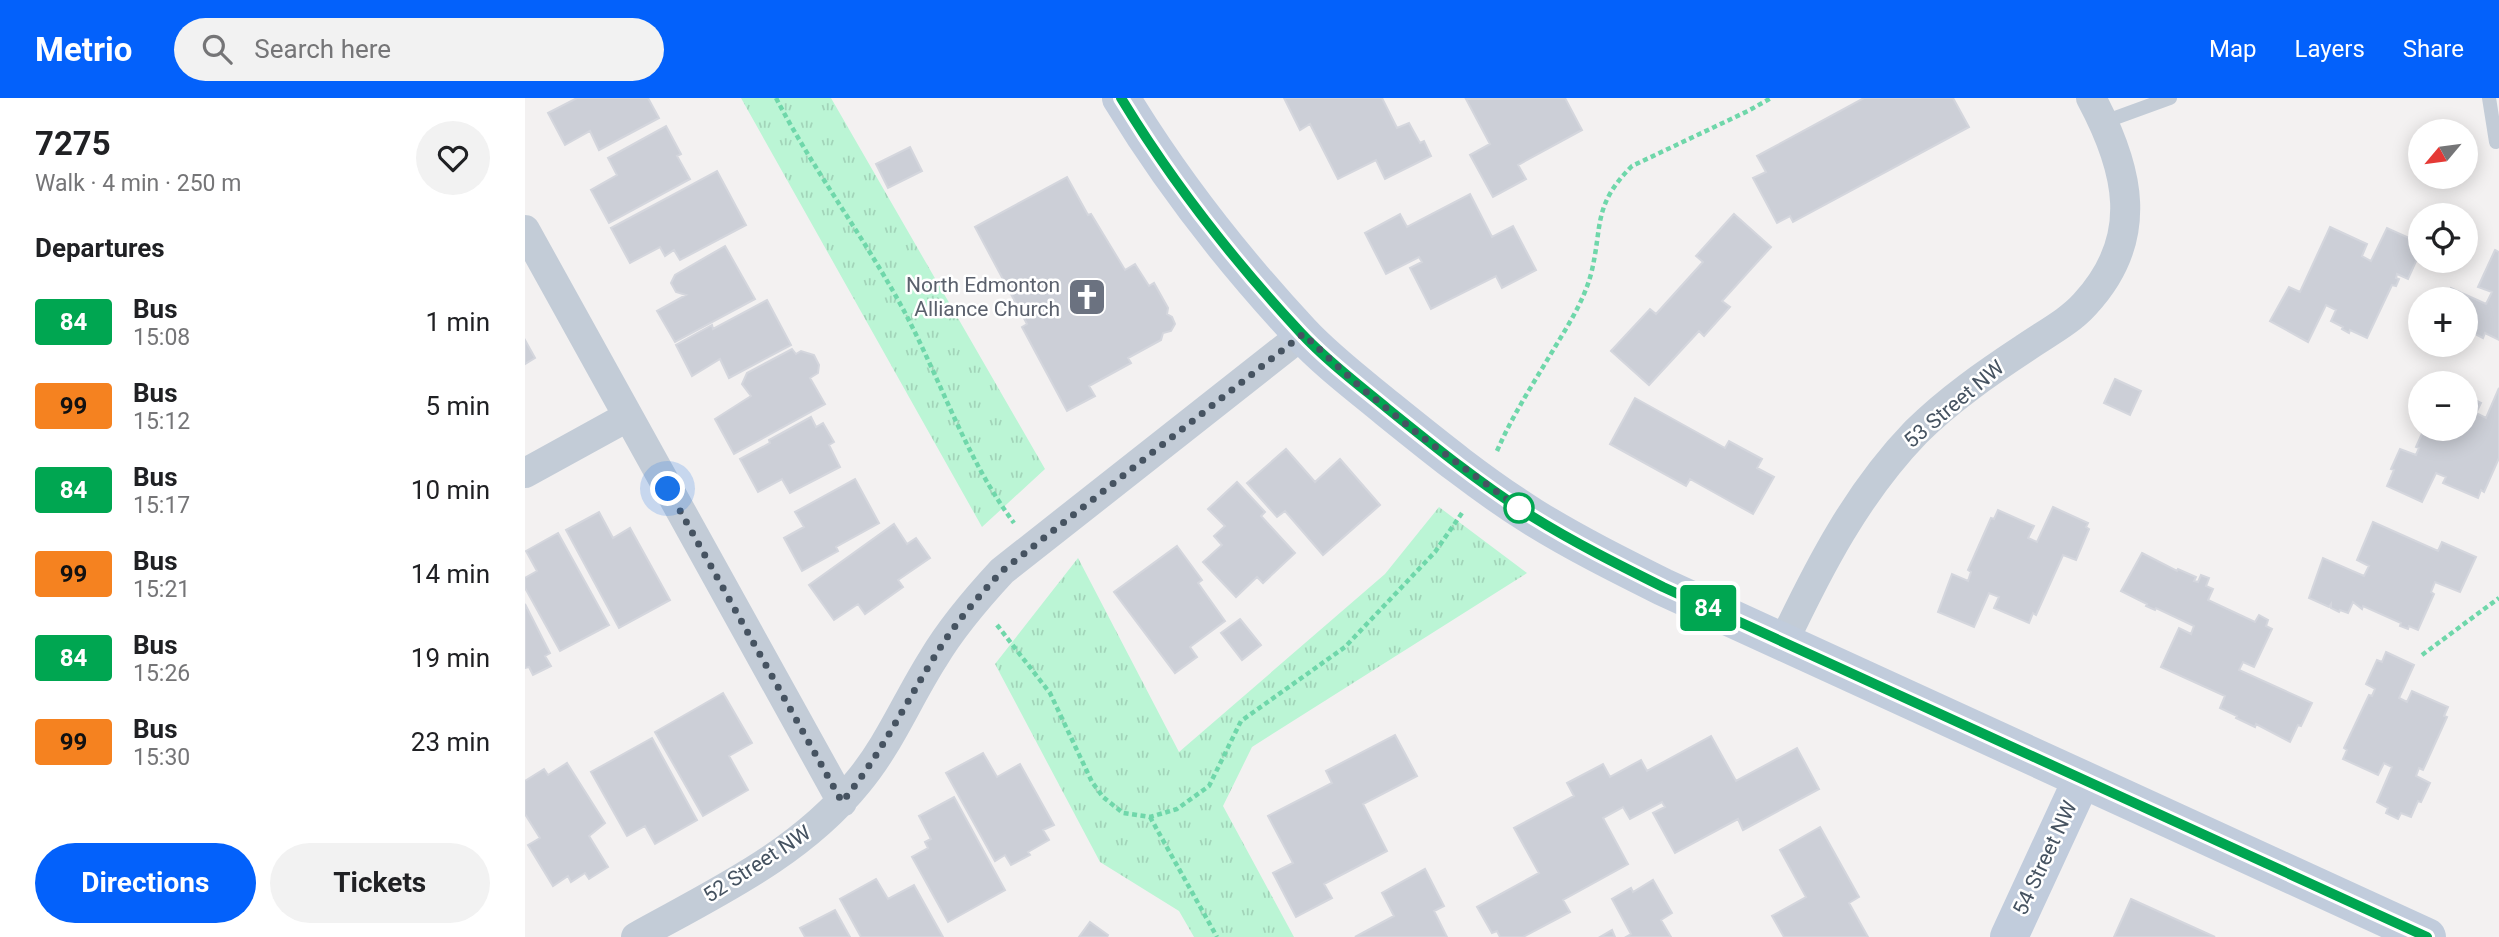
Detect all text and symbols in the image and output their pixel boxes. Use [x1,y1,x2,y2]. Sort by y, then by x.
search box [174,18,664,81]
text: Metrio [35,30,132,69]
icon: search [198,30,236,68]
text: Search here [254,34,391,64]
text: Map [2209,35,2257,63]
text: Layers [2295,35,2365,63]
text: Share [2403,35,2464,63]
north arrow [2408,119,2478,189]
map controls [2408,119,2478,441]
button: heart [416,121,490,195]
text: 7275 [35,124,111,163]
text: Walk · 4 min · 250 m [35,170,241,197]
button: locate [2408,203,2478,273]
text: Departures [35,233,165,263]
place label: North Edmonton Alliance Church [906,273,1060,321]
church icon: North Edmonton Alliance Church [1066,276,1108,318]
button: + [2408,287,2478,357]
text: Bus [133,294,178,324]
text: 1 min [425,307,490,337]
text: 84 [60,308,87,336]
text: 15:08 [133,324,190,351]
street label: 53 Street NW [1899,355,2009,453]
button: − [2408,371,2478,441]
text: Bus [133,378,178,408]
text: 5 min [425,391,490,421]
text: 99 [60,392,87,420]
text: 15:12 [133,408,190,435]
text: Bus [133,462,178,492]
your location [650,471,685,506]
text: 10 min [411,475,490,505]
text: 84 [60,476,87,504]
text: 15:17 [133,492,190,519]
unlabelled marker [1504,493,1534,523]
text: Bus [133,546,178,576]
text: 14 min [411,559,490,589]
text: 99 [60,560,87,588]
text: 15:21 [133,576,190,603]
line badge: 84 [1677,585,1739,631]
text: 84 [1694,594,1722,622]
text: Bus [133,630,178,660]
text: 19 min [411,643,490,673]
text: 84 [60,644,87,672]
text: 15:26 [133,660,190,687]
text: Bus [133,714,178,744]
text: 23 min [411,727,490,757]
text: 99 [60,728,87,756]
text: 15:30 [133,744,190,771]
street label: 54 Street NW [2008,797,2082,919]
street label: 52 Street NW [699,820,815,908]
button: Directions [35,843,256,923]
button: Tickets [270,843,490,923]

